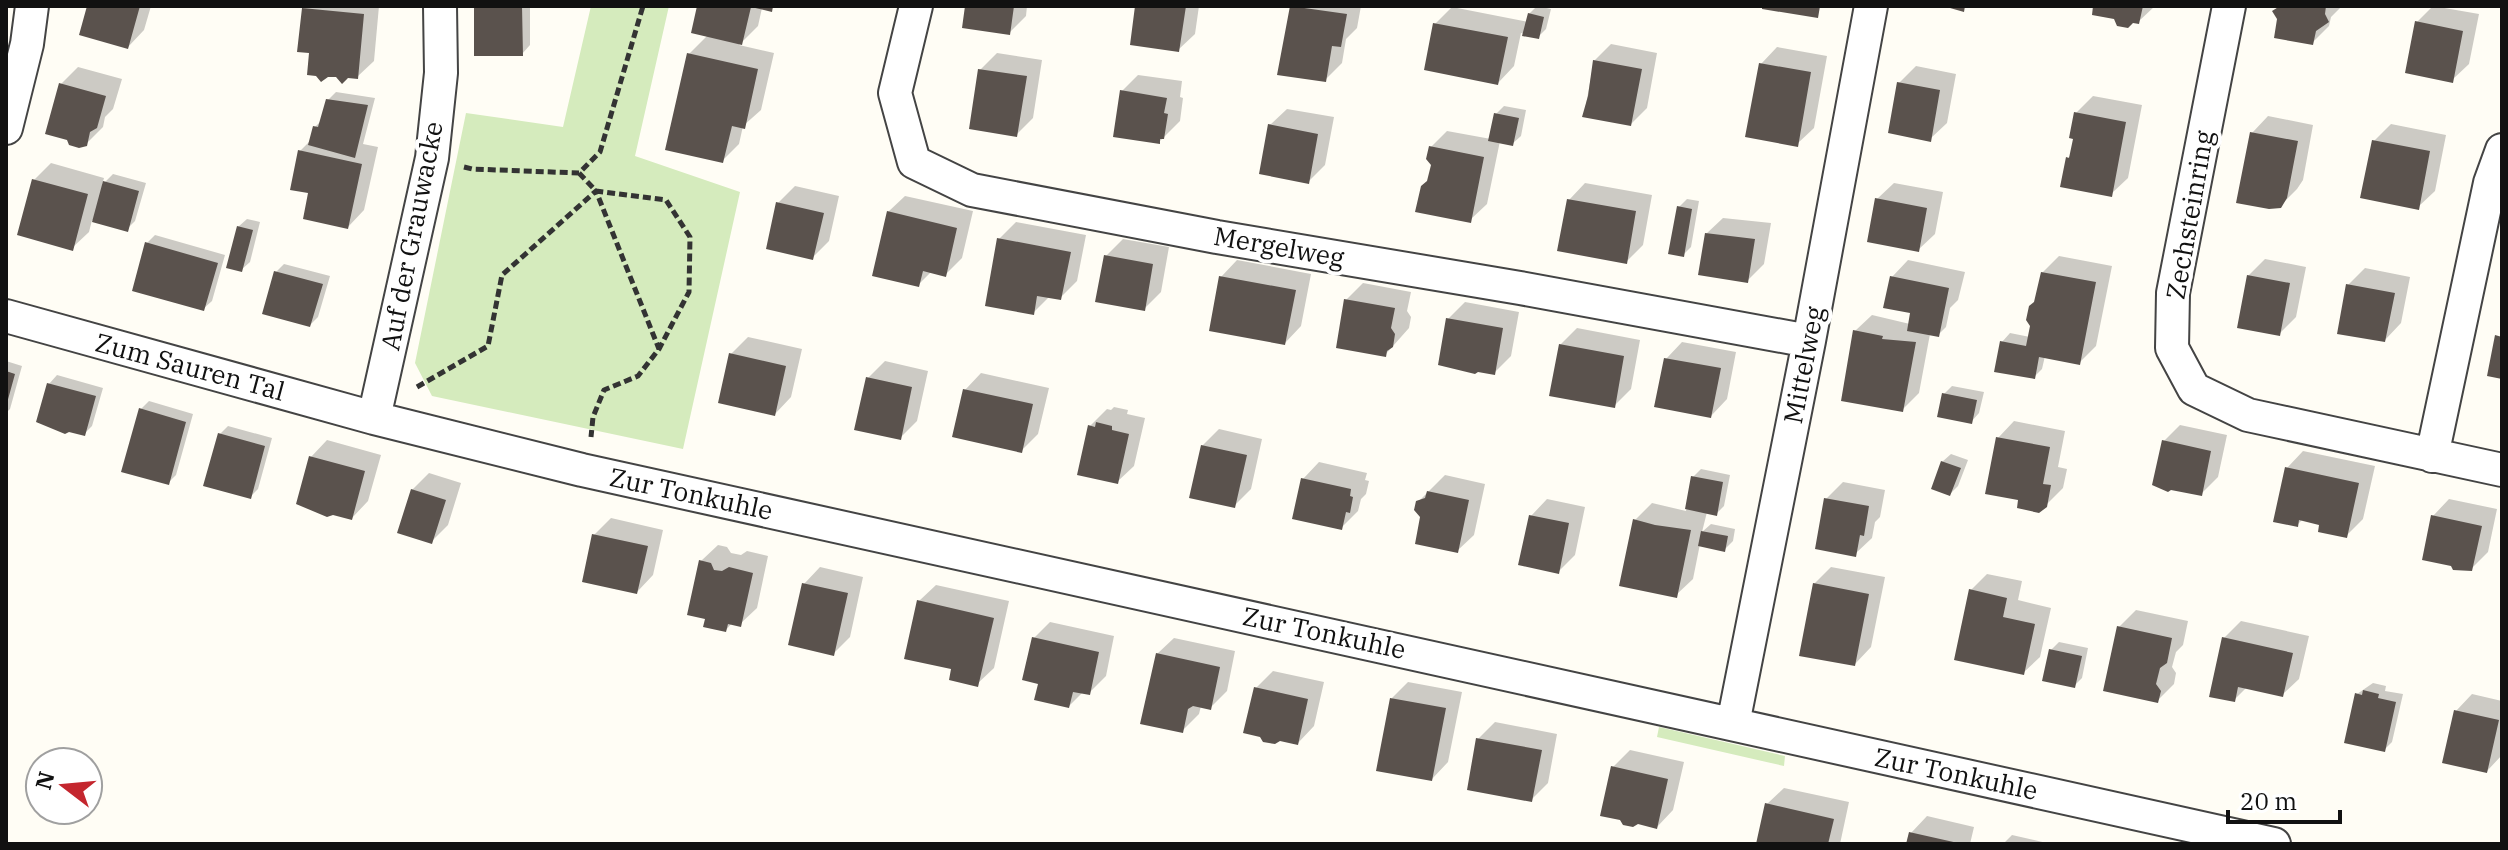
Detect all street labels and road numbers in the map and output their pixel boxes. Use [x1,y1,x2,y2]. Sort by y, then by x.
street label: Auf der Grauwacke [372,119,450,353]
street label: Zechsteinring [2157,128,2221,302]
street label: Mergelweg [1211,218,1347,274]
street label: Mittelweg [1775,303,1831,426]
street label: Zum Sauren Tal [92,324,289,408]
street label: Zur Tonkuhle [606,459,776,527]
street label: Zur Tonkuhle [1239,598,1409,666]
street label: Zur Tonkuhle [1871,739,2041,807]

